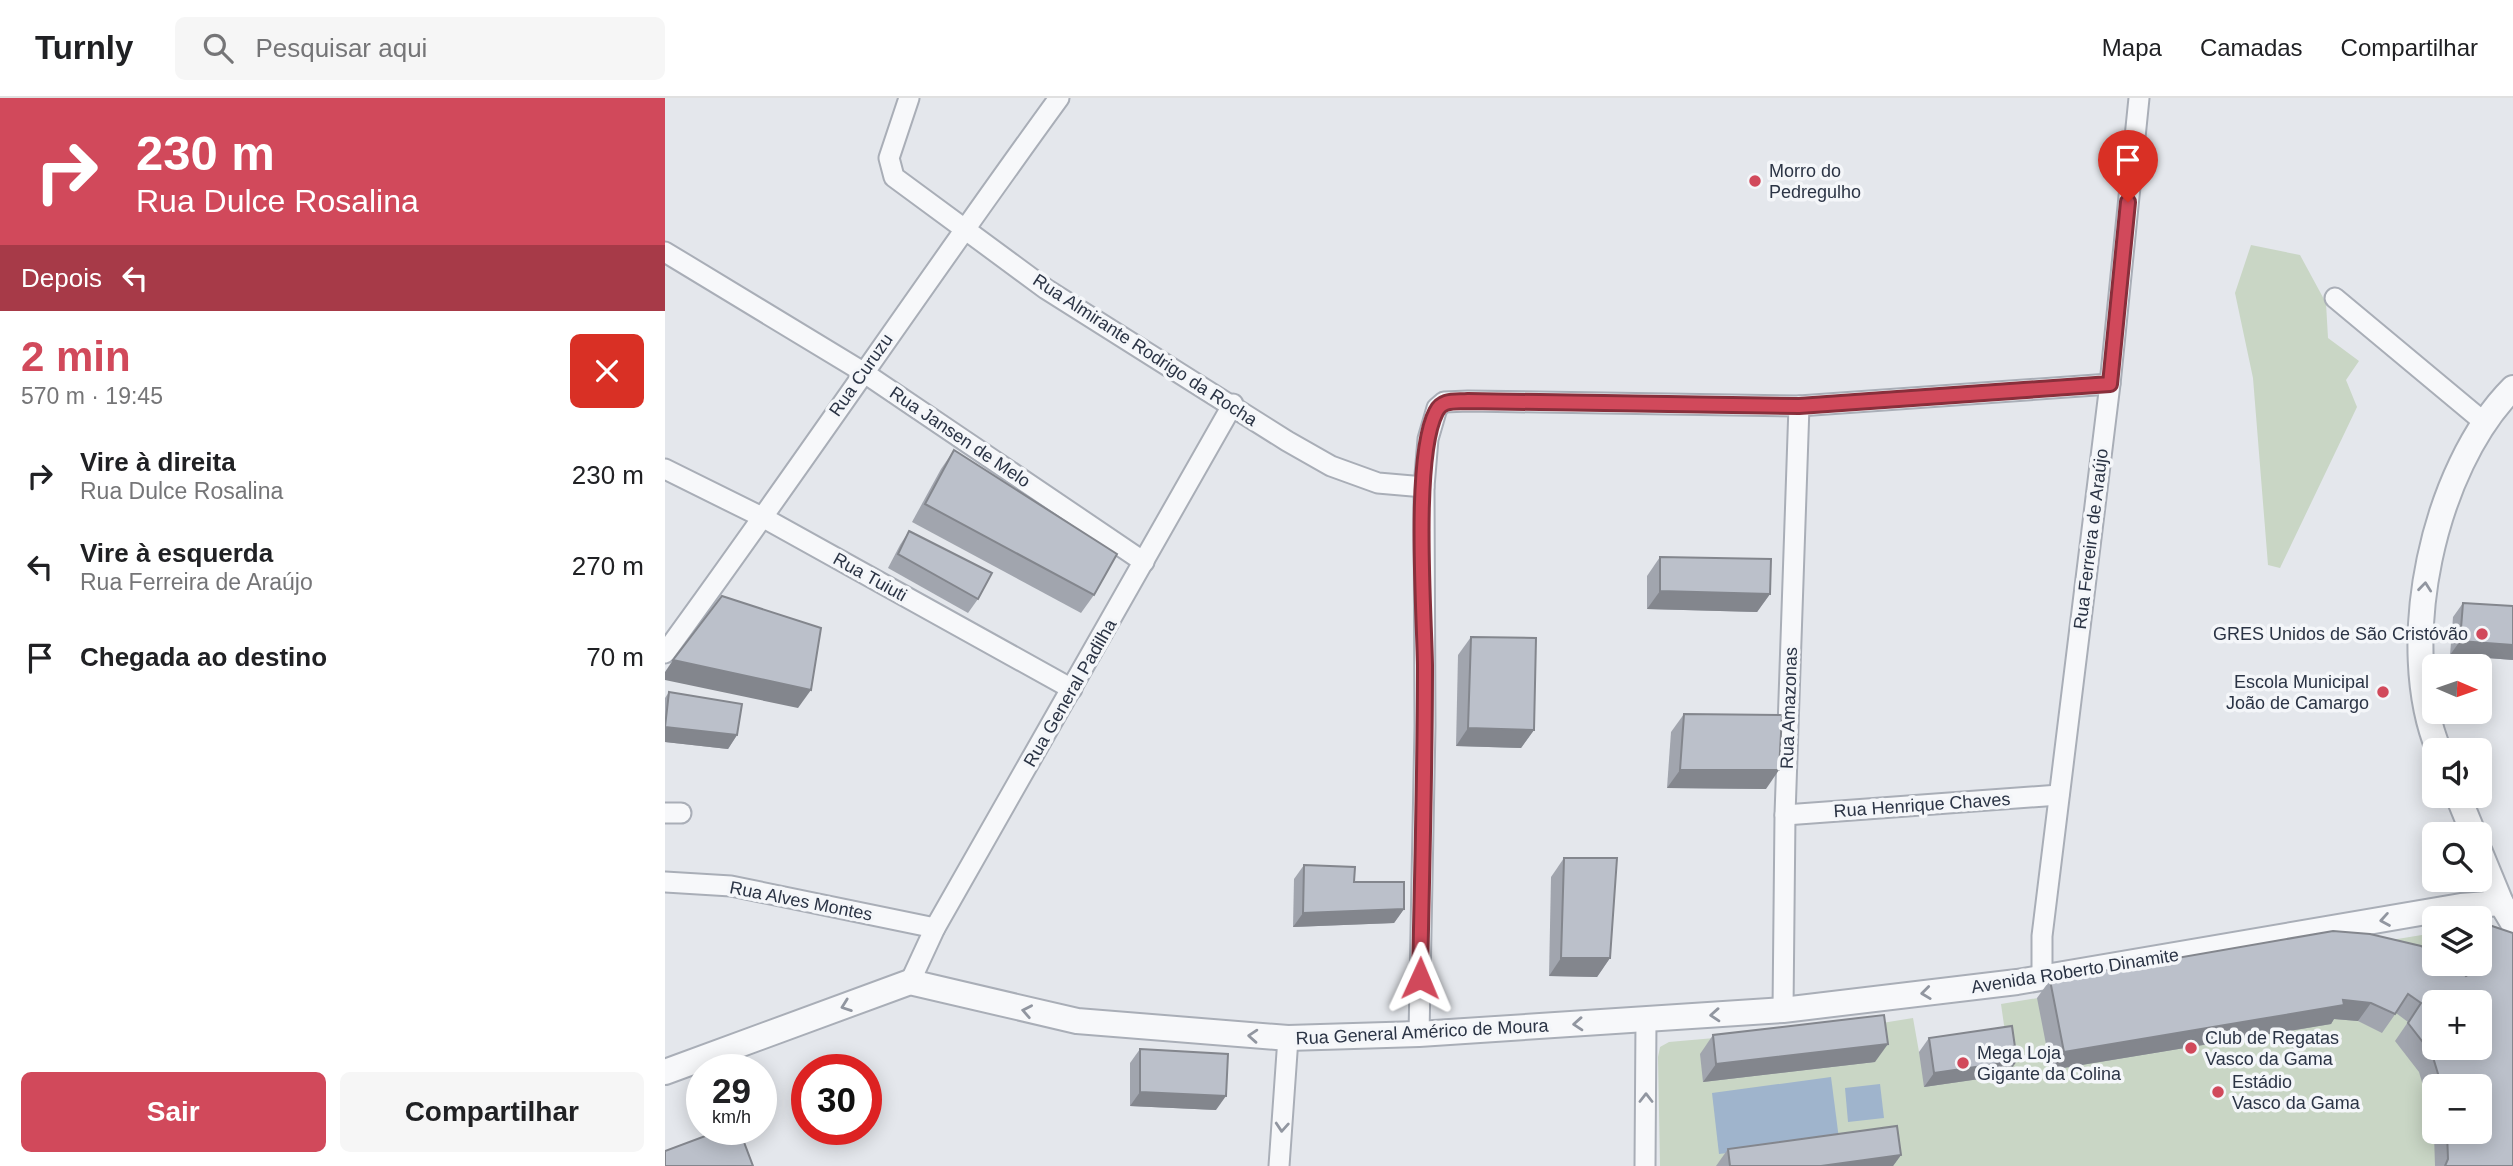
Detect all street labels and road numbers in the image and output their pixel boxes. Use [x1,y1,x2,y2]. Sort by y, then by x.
street label: Rua Almirante Rodrigo da Rocha [1029,270,1262,431]
street label: Rua Curuzu [825,330,897,420]
street label: Rua Jansen de Melo [886,383,1034,491]
street label: Rua Ferreira de Araújo [2070,447,2112,631]
street label: Rua Tuiuti [830,549,910,605]
street label: Rua General Padilha [1020,615,1121,770]
street label: Rua Amazonas [1777,647,1801,769]
street label: Rua Henrique Chaves [1833,789,2011,821]
street label: Rua Alves Montes [728,877,874,925]
street label: Avenida Roberto Dinamite [1970,945,2180,997]
street label: Rua General Américo de Moura [1295,1015,1550,1049]

